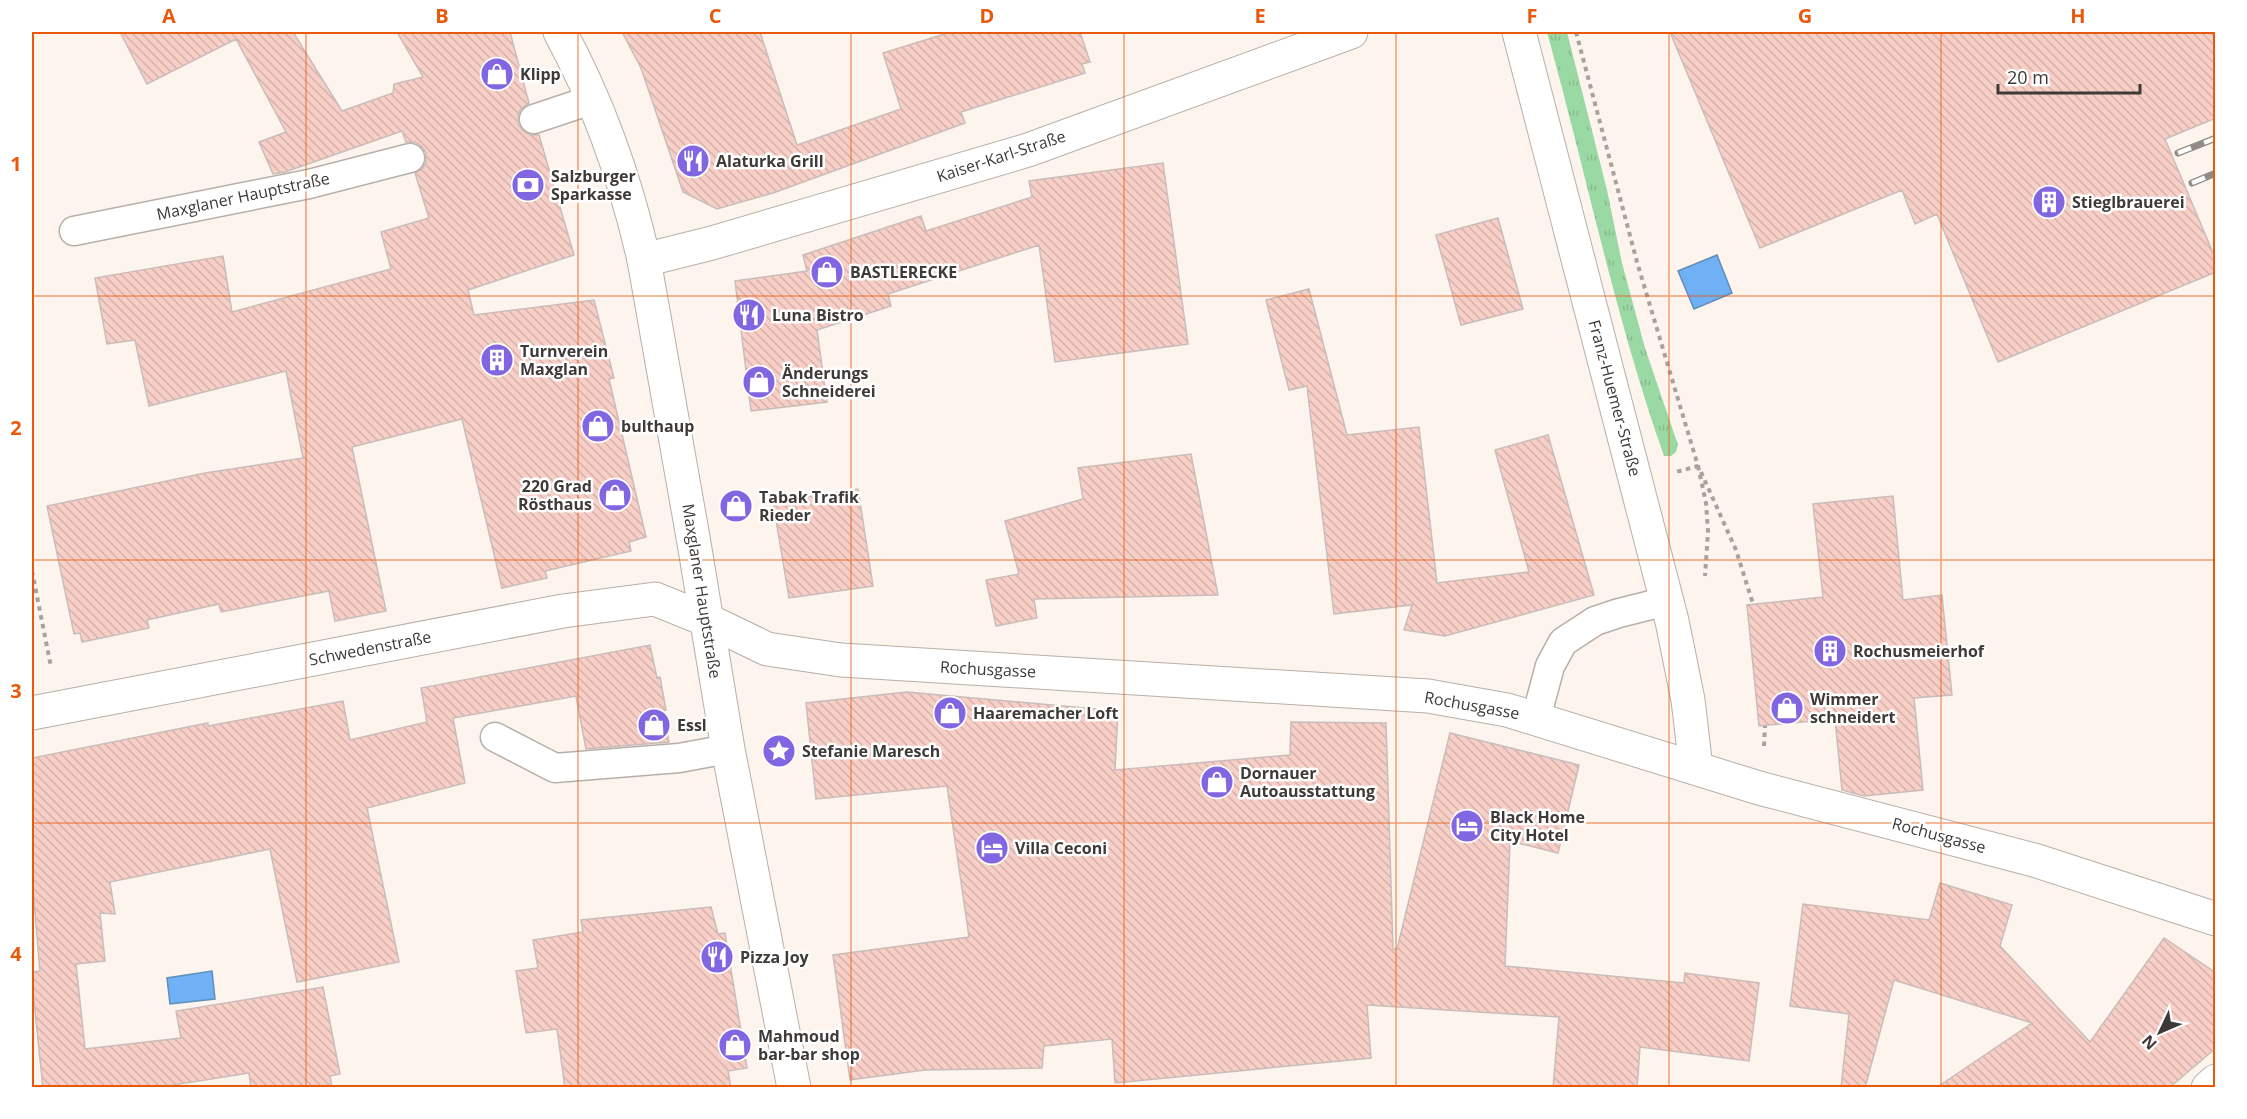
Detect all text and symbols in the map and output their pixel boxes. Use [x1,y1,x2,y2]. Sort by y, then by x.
text: A [162,2,176,29]
text: B [435,2,449,29]
text: C [709,2,722,29]
text: D [980,2,994,29]
text: E [1254,2,1266,29]
text: F [1527,2,1537,29]
text: G [1798,2,1812,29]
text: H [2070,2,2086,29]
shop icon: Klipp [479,56,515,92]
scale bar [1998,57,2140,95]
place label: Klipp [520,63,561,85]
text: 20 m [2007,65,2049,89]
street label: Kaiser-Karl-Straße [934,125,1068,187]
restaurant icon: Alaturka Grill [675,143,711,179]
text: 1 [10,150,22,177]
place label: Alaturka Grill [716,150,824,172]
place label: Salzburger Sparkasse [551,165,636,205]
street label: Maxglaner Hauptstraße [154,167,332,225]
bank icon: Salzburger Sparkasse [510,167,546,203]
building icon: Stieglbrauerei [2031,184,2067,220]
place label: Stieglbrauerei [2072,191,2185,213]
shop icon: BASTLERECKE [809,254,845,290]
place label: BASTLERECKE [850,261,957,283]
restaurant icon: Luna Bistro [731,297,767,333]
place label: Luna Bistro [772,304,864,326]
street label: Franz-Huemer-Straße [1584,317,1646,479]
place label: Turnverein Maxglan [520,340,608,380]
building icon: Turnverein Maxglan [479,342,515,378]
place label: Änderungs Schneiderei [782,362,876,402]
shop icon: Änderungs Schneiderei [741,364,777,400]
shop icon: bulthaup [580,408,616,444]
text: 2 [10,414,22,441]
place label: bulthaup [621,415,694,437]
place label: 220 Grad Rösthaus [518,475,592,515]
shop icon: 220 Grad Rösthaus [597,477,633,513]
place label: Tabak Trafik Rieder [759,486,859,526]
shop icon: Tabak Trafik Rieder [718,488,754,524]
street label: Maxglaner Hauptstraße [677,502,727,680]
street label: Schwedenstraße [307,625,433,671]
building icon: Rochusmeierhof [1812,633,1848,669]
place label: Rochusmeierhof [1853,640,1985,662]
street label: Rochusgasse [939,655,1037,683]
text: 3 [10,677,22,704]
street label: Rochusgasse [1423,686,1521,724]
place label: Wimmer schneidert [1810,688,1895,728]
shop icon: Wimmer schneidert [1769,690,1805,726]
shop icon: Haaremacher Loft [932,695,968,731]
place label: Haaremacher Loft [973,702,1118,724]
shop icon: Essl [636,707,672,743]
place label: Essl [677,714,707,736]
place icon: Stefanie Maresch [761,733,797,769]
place label: Stefanie Maresch [802,740,940,762]
place label: Dornauer Autoausstattung [1240,762,1375,802]
shop icon: Dornauer Autoausstattung [1199,764,1235,800]
place label: Black Home City Hotel [1490,806,1585,846]
hotel icon: Black Home City Hotel [1449,808,1485,844]
street label: Rochusgasse [1890,812,1988,858]
hotel icon: Villa Ceconi [974,830,1010,866]
place label: Villa Ceconi [1015,837,1107,859]
restaurant icon: Pizza Joy [699,939,735,975]
text: 4 [10,940,22,967]
place label: Pizza Joy [740,946,810,968]
north arrow [2130,1002,2190,1062]
place label: Mahmoud bar-bar shop [758,1025,860,1065]
shop icon: Mahmoud bar-bar shop [717,1027,753,1063]
text: N [2137,1030,2162,1055]

